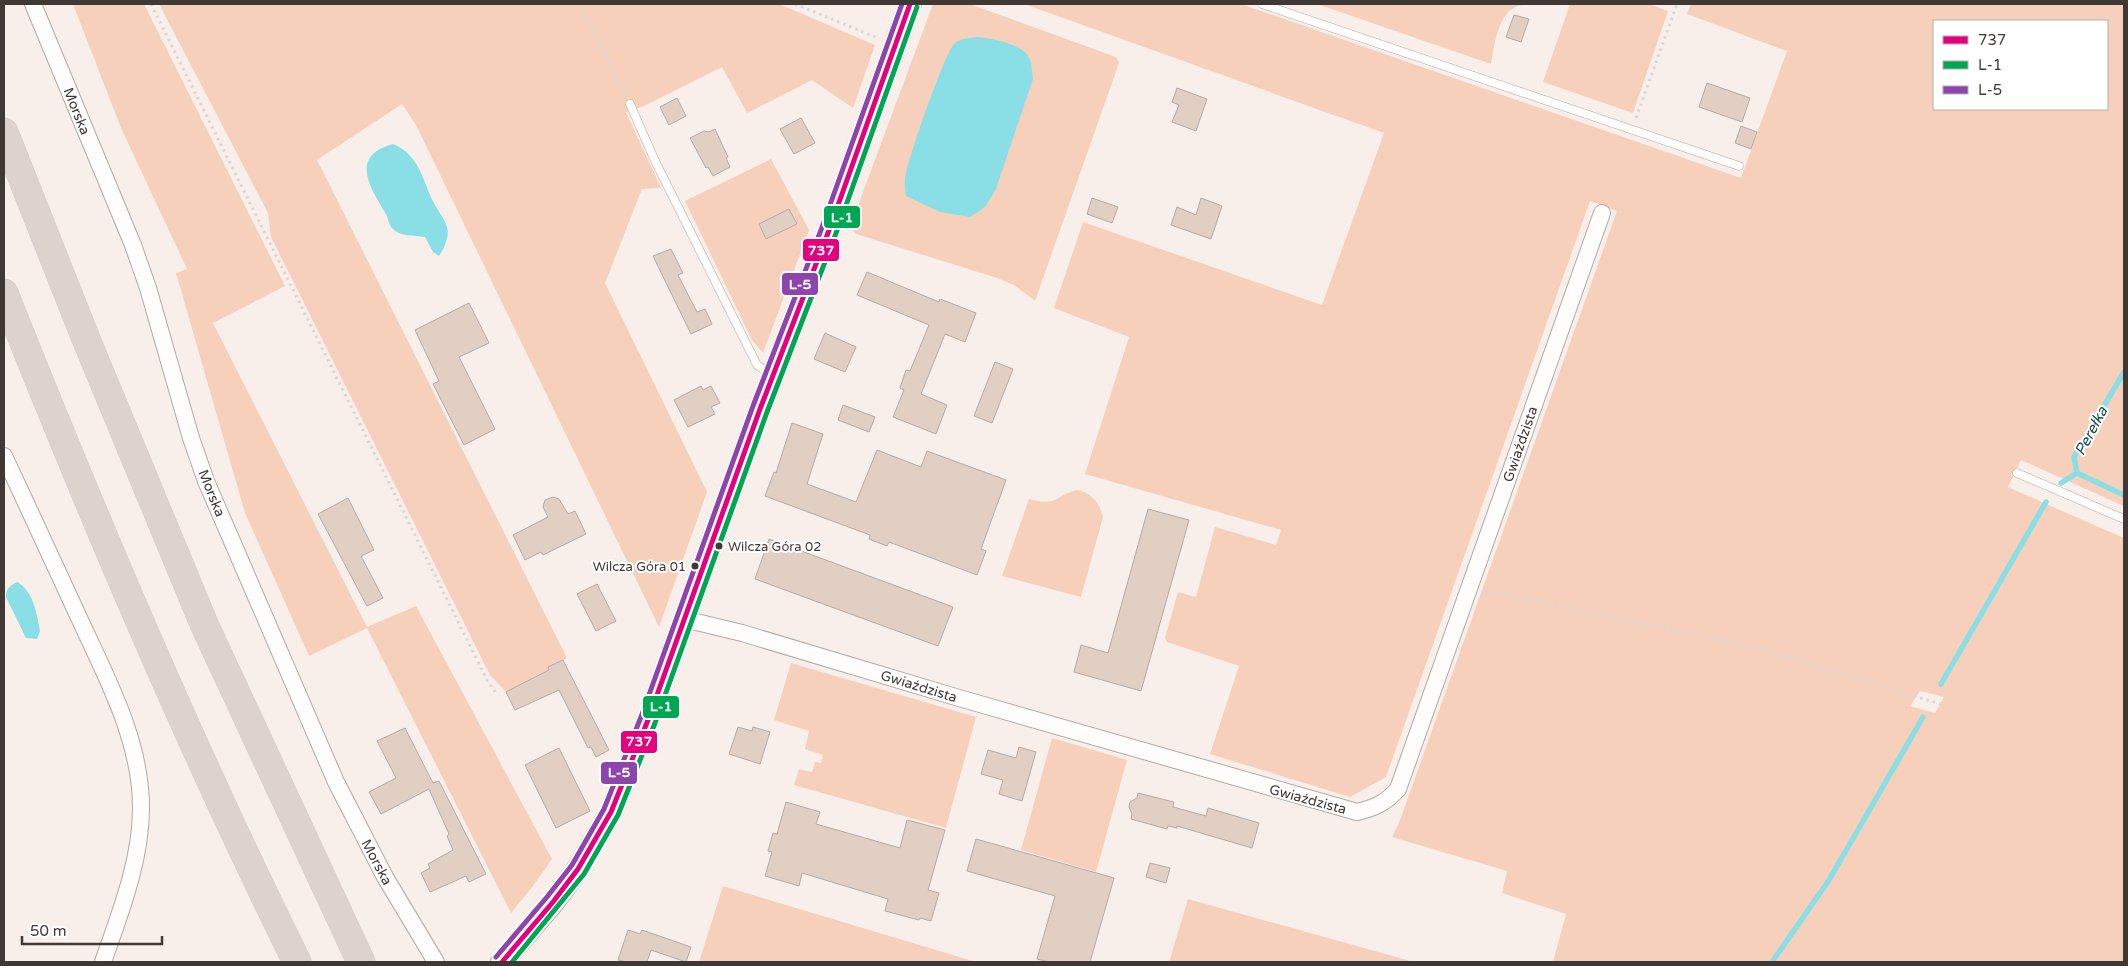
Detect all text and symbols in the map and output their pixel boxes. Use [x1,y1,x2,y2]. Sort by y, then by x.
legend [1933,20,2108,110]
text: 737 [1978,31,2006,49]
text: L-1 [1978,56,2002,74]
text: L-5 [1978,81,2002,99]
street label: Morska [59,85,94,137]
line badge: L-1 [823,205,861,229]
text: L-1 [831,209,853,226]
line badge: 737 [802,238,840,262]
text: 737 [808,242,834,259]
line badge: L-5 [781,272,819,296]
text: L-5 [789,276,811,293]
water label: Perełka [2071,403,2112,458]
street label: Gwiaździsta [1500,404,1541,484]
street label: Morska [194,467,229,519]
place label: Wilcza Góra 02 [728,539,821,555]
marker: Wilcza Góra 02 [714,541,724,551]
place label: Wilcza Góra 01 [593,559,686,575]
marker: Wilcza Góra 01 [690,561,700,571]
street label: Gwiaździsta [879,667,959,706]
line badge: L-1 [642,695,680,719]
text: L-1 [650,698,672,715]
line badge: 737 [620,730,658,754]
text: 737 [626,733,652,750]
line badge: L-5 [600,761,638,785]
text: L-5 [608,764,630,781]
street label: Gwiaździsta [1267,781,1348,818]
street label: Morska [357,836,396,888]
scale bar [22,914,162,946]
text: 50 m [30,922,67,940]

